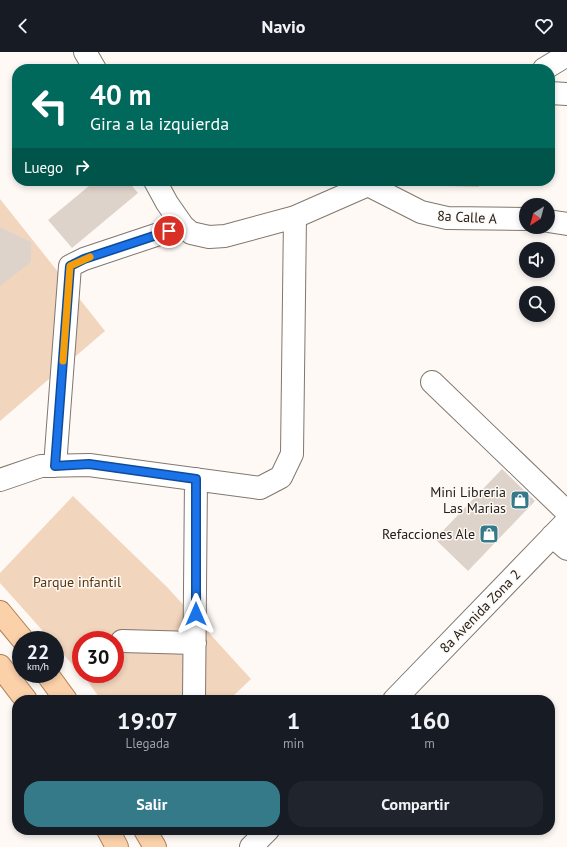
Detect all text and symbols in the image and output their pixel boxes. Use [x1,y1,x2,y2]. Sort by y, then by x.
icon: back [12,15,34,37]
text: Navio [262,15,305,38]
icon: heart [533,15,555,37]
text: 40 m [90,76,151,113]
icon: left [24,80,76,132]
text: Gira a la izquierda [90,112,229,135]
icon: right [71,156,93,178]
text: Luego [24,158,63,177]
north arrow [519,198,555,234]
map controls [519,198,555,322]
street label: 8a Calle A [437,206,498,228]
pin [152,214,186,248]
icon: arrive [158,220,180,242]
button: sound [519,242,555,278]
button: search [519,286,555,322]
place label: Mini Libreria Las Marias [430,483,506,517]
shop icon: Mini Libreria Las Marias [509,489,531,511]
shop icon: Refacciones Ale [478,523,500,545]
place label: Refacciones Ale [382,525,475,543]
street label: 8a Avenida Zona 2 [436,566,524,656]
park label: Parque infantil [33,573,121,591]
position arrow [175,593,217,635]
speed limit sign: 30 [72,631,124,683]
text: 22 [27,639,49,665]
text: km/h [27,660,49,673]
text: 19:07 [117,705,178,736]
text: 1 [287,705,300,736]
text: 160 [409,705,450,736]
text: Llegada [126,735,169,752]
text: min [283,735,304,752]
text: m [424,735,435,752]
button: Salir [24,781,280,827]
button: Compartir [288,781,543,827]

